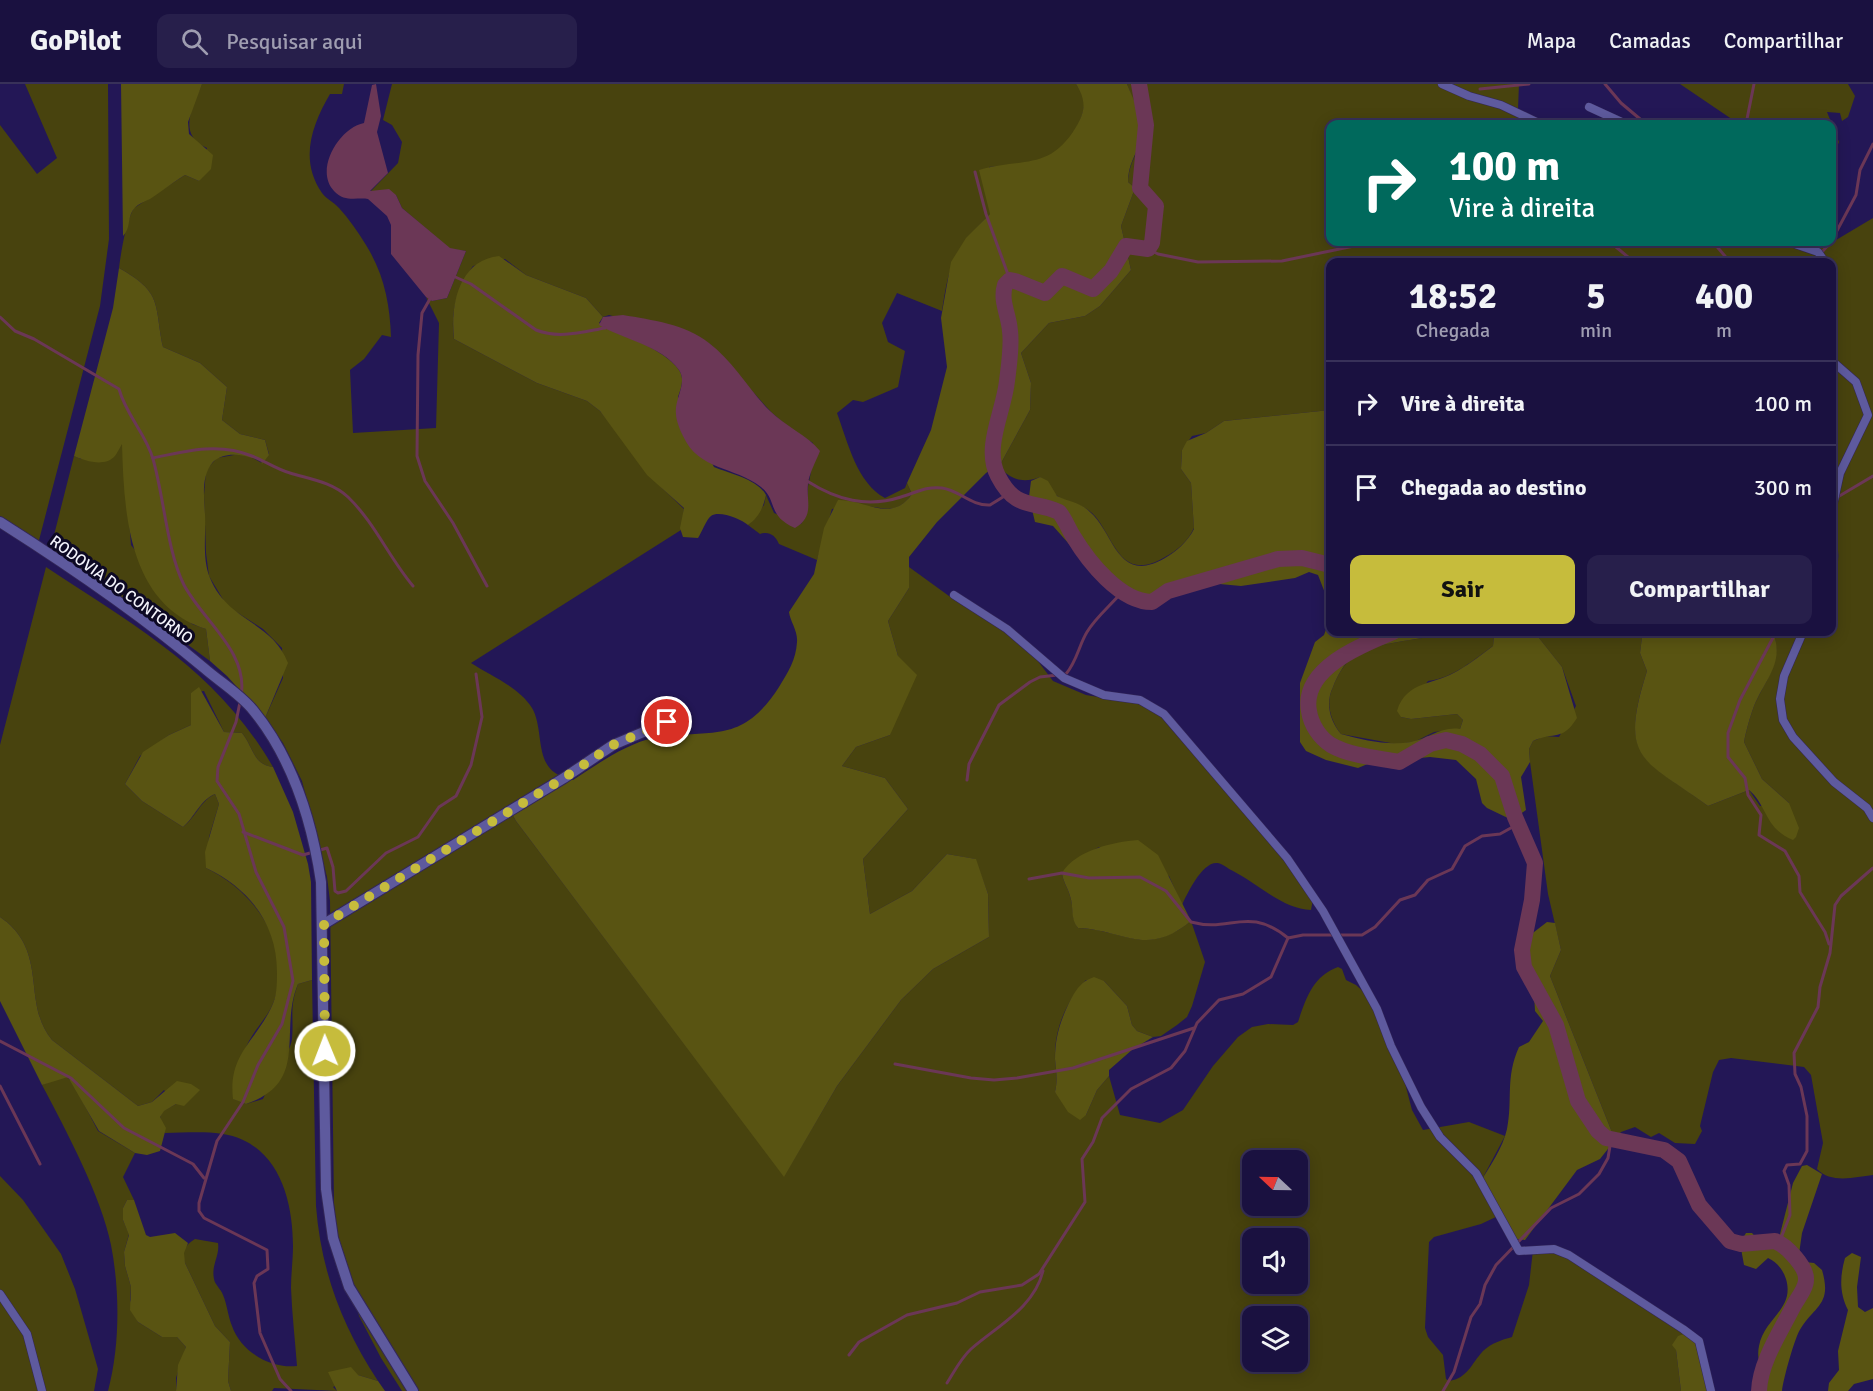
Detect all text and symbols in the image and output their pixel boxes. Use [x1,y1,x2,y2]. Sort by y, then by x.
search box [157,14,577,68]
text: GoPilot [30,24,121,58]
icon: search [178,25,211,58]
text: Pesquisar aqui [226,28,363,55]
text: Mapa [1527,28,1576,54]
text: Camadas [1609,28,1691,54]
text: Compartilhar [1724,28,1843,54]
text: 100 m [1449,141,1560,192]
icon: right [1350,144,1428,222]
text: Vire à direita [1449,192,1595,225]
text: 18:52 [1409,274,1497,319]
text: 5 [1586,274,1606,319]
text: 400 [1695,274,1753,319]
text: Chegada [1416,318,1490,343]
text: min [1580,318,1612,343]
text: m [1716,318,1732,343]
icon: right [1350,387,1383,420]
text: Vire à direita [1401,390,1525,417]
text: 100 m [1754,390,1812,417]
icon: arrive [1350,471,1383,504]
text: Chegada ao destino [1401,474,1587,501]
text: 300 m [1754,474,1812,501]
street label: RODOVIA DO CONTORNO [46,531,197,648]
button: Sair [1350,555,1575,624]
button: Compartilhar [1587,555,1812,624]
pin [641,696,692,747]
icon: arrive [650,705,683,738]
position arrow [293,1019,357,1083]
north arrow [1242,1150,1308,1216]
map controls [1242,1150,1308,1372]
button: sound [1242,1228,1308,1294]
button: layers [1242,1306,1308,1372]

